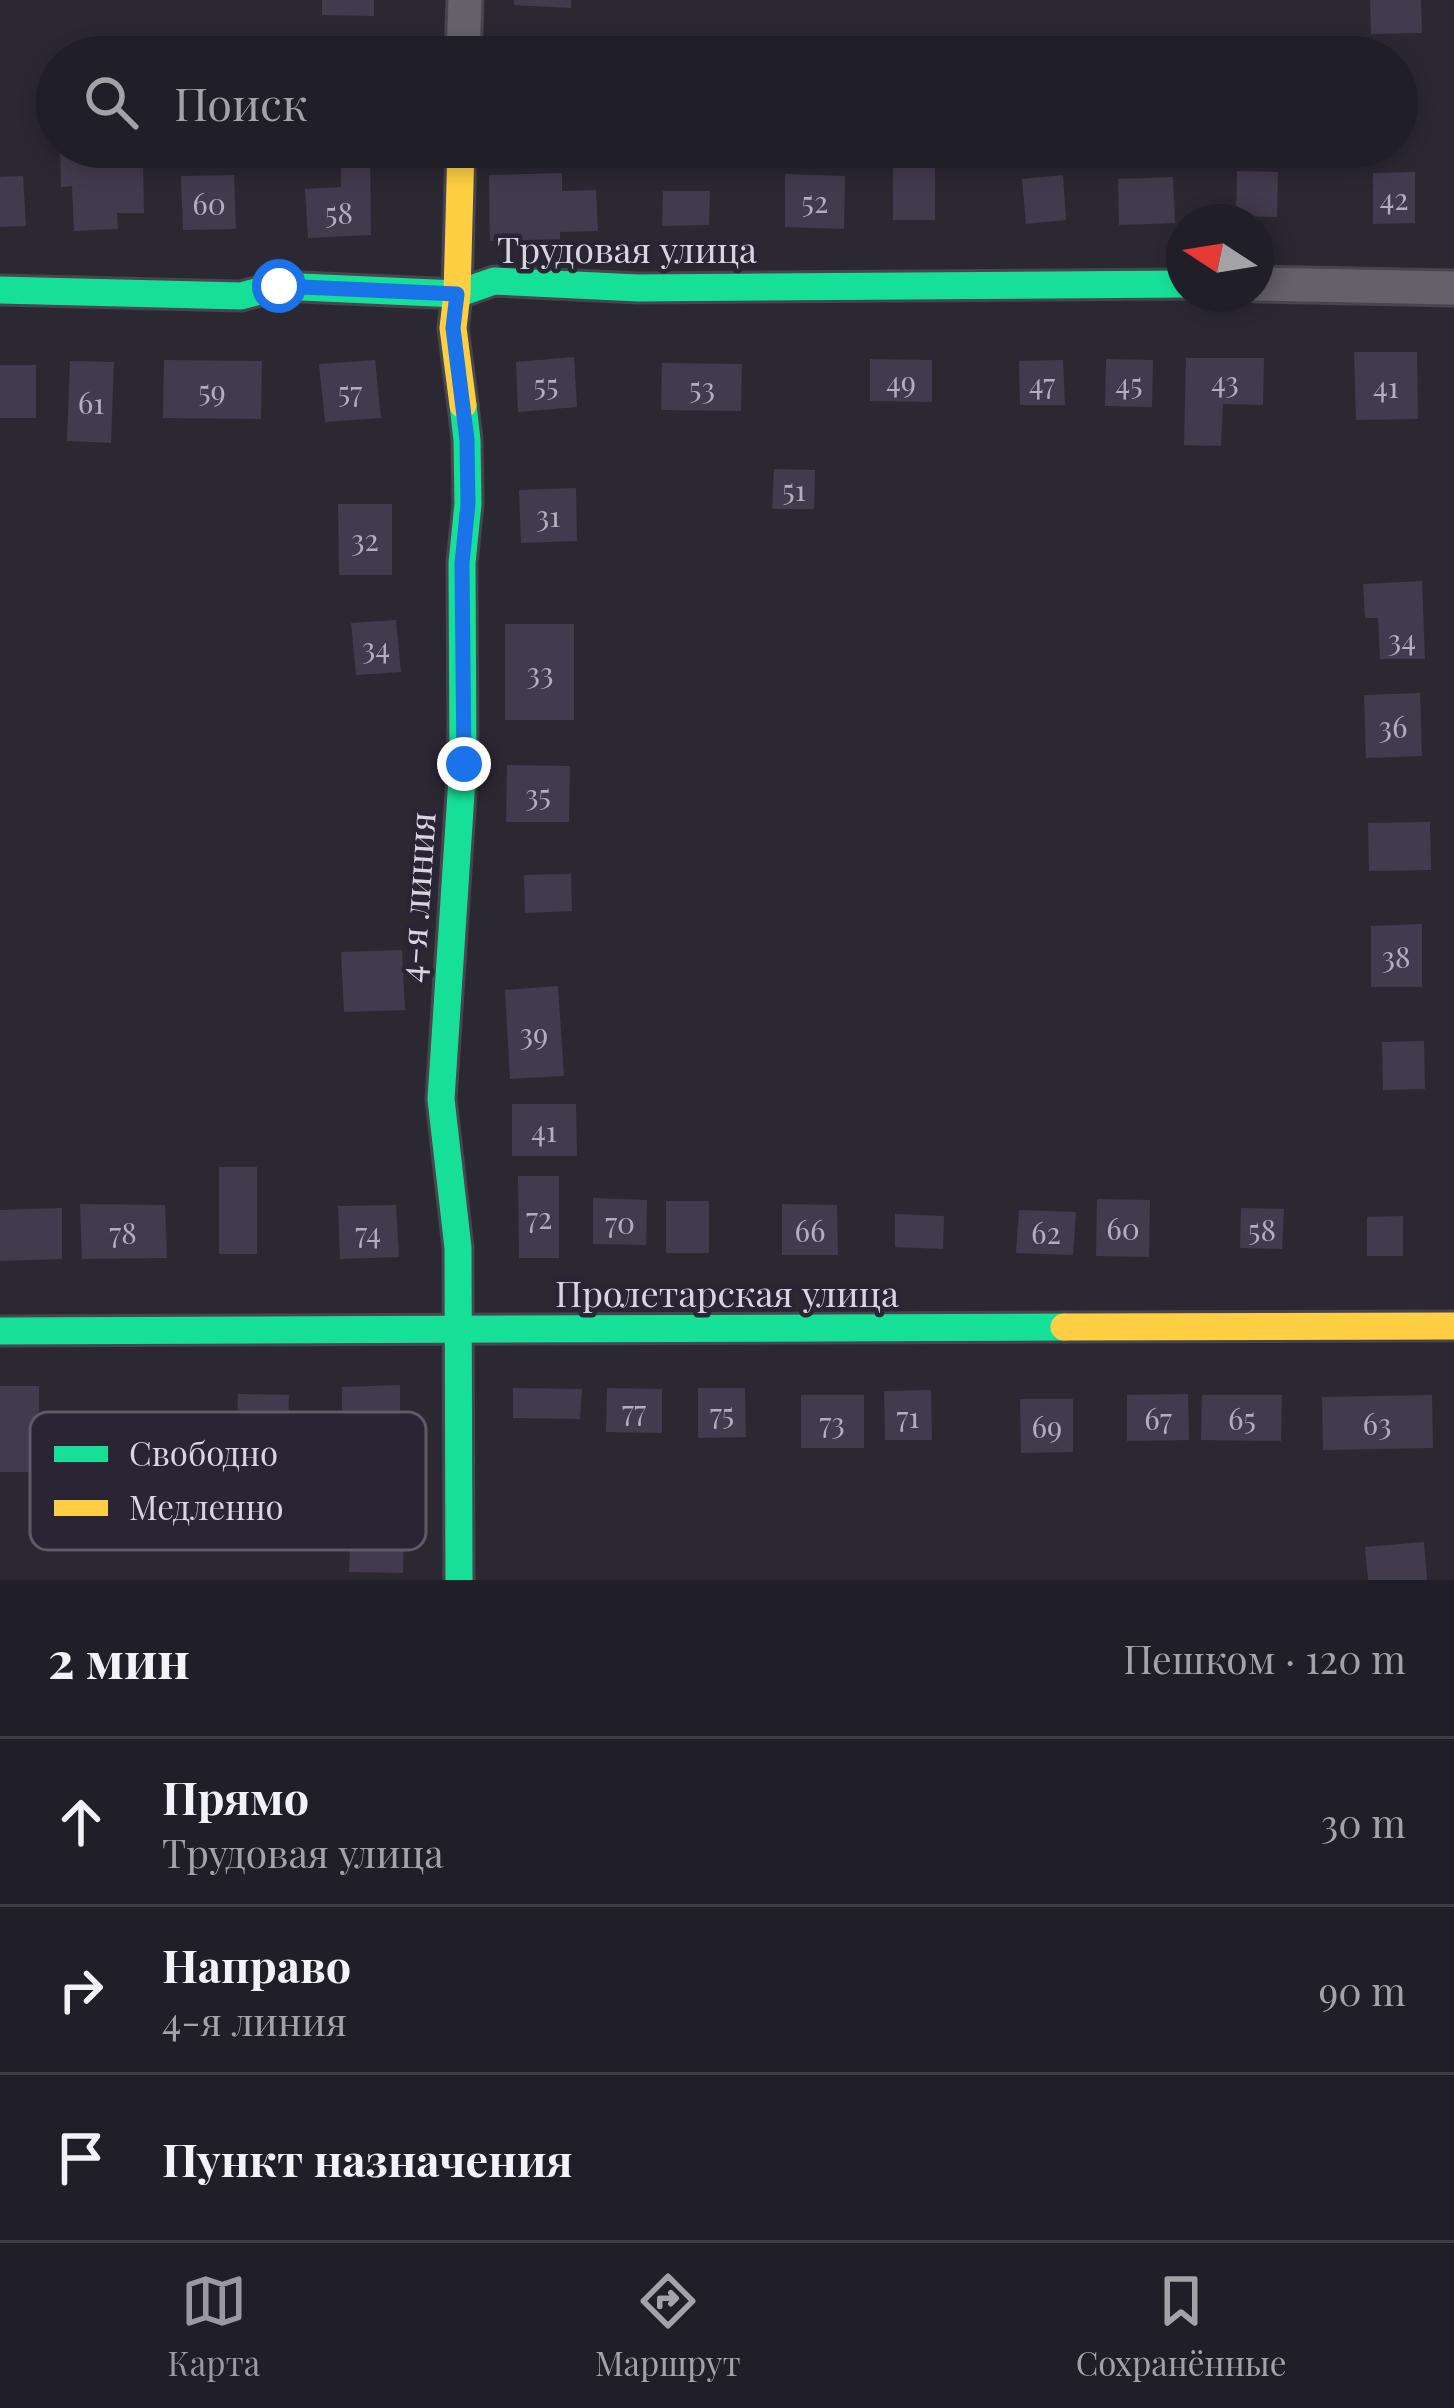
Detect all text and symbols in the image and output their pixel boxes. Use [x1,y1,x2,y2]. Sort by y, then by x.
search box [36,36,1418,168]
icon: search [78,69,144,135]
text: Поиск [174,72,308,132]
house number: 42 [1379,178,1409,218]
house number: 52 [802,181,828,221]
house number: 60 [192,183,226,223]
house number: 58 [325,192,353,232]
north arrow [1166,204,1274,312]
street label: Трудовая улица [497,224,757,272]
route start [252,259,306,313]
house number: 49 [886,361,916,401]
house number: 43 [1211,361,1239,401]
house number: 47 [1029,363,1055,403]
house number: 45 [1115,363,1143,403]
house number: 55 [534,364,558,404]
house number: 41 [1373,366,1399,406]
house number: 53 [689,367,715,407]
house number: 59 [198,370,226,410]
house number: 57 [338,371,362,411]
house number: 61 [78,382,104,422]
house number: 51 [782,469,806,509]
house number: 31 [536,495,560,535]
house number: 32 [351,519,379,559]
house number: 34 [1388,619,1416,659]
house number: 34 [362,627,390,667]
house number: 33 [526,652,554,692]
house number: 36 [1378,706,1408,746]
route end [437,737,491,791]
house number: 35 [525,774,551,814]
street label: 4-я линия [385,810,445,984]
house number: 38 [1381,936,1411,976]
house number: 39 [520,1013,548,1053]
house number: 41 [531,1110,557,1150]
house number: 72 [526,1197,552,1237]
house number: 70 [605,1202,635,1242]
house number: 60 [1106,1208,1140,1248]
house number: 58 [1248,1209,1276,1249]
house number: 66 [794,1210,826,1250]
house number: 78 [109,1212,137,1252]
house number: 74 [355,1212,381,1252]
house number: 62 [1031,1212,1061,1252]
street label: Пролетарская улица [555,1268,899,1316]
house number: 77 [622,1390,646,1430]
house number: 75 [710,1393,734,1433]
house number: 71 [896,1396,920,1436]
house number: 67 [1144,1398,1172,1438]
house number: 65 [1228,1398,1256,1438]
house number: 73 [819,1402,845,1442]
house number: 63 [1362,1403,1392,1443]
house number: 69 [1032,1406,1062,1446]
legend [30,1412,426,1550]
text: Свободно [129,1430,278,1474]
text: Медленно [129,1484,284,1528]
text: 2 мин [48,1624,190,1692]
text: Пешком · 120 m [1123,1632,1406,1684]
text: Прямо [162,1766,309,1826]
icon: ahead [48,1789,114,1855]
text: 30 m [1321,1796,1406,1848]
text: Трудовая улица [162,1826,444,1878]
text: Направо [162,1934,351,1994]
icon: right [48,1957,114,2023]
text: 90 m [1318,1964,1406,2016]
text: 4-я линия [162,1994,347,2046]
icon: arrive [48,2125,114,2191]
text: Пункт назначения [162,2128,573,2188]
tab: Карта [167,2268,260,2384]
tab: Маршрут [595,2268,741,2384]
tab: Сохранённые [1076,2268,1287,2384]

